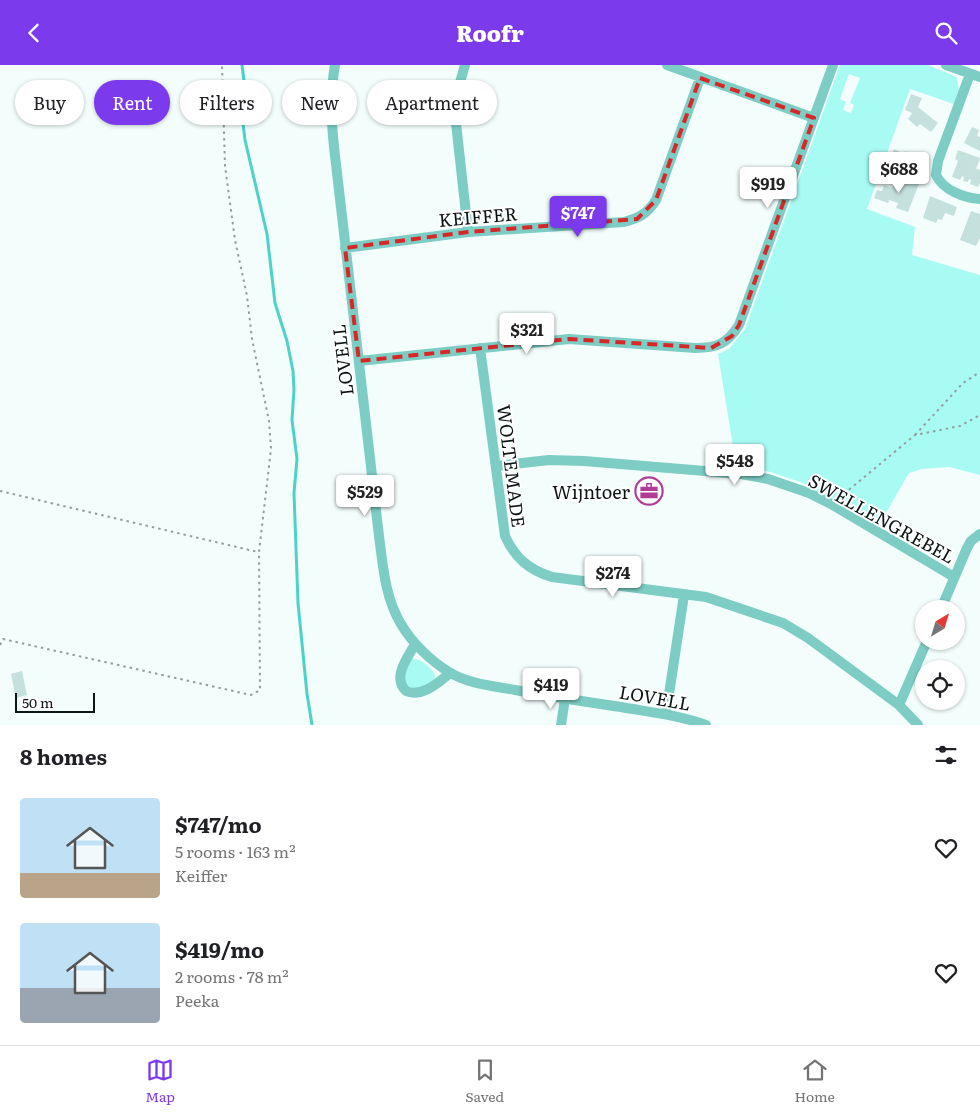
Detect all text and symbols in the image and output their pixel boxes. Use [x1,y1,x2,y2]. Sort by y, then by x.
text: Roofr [456,16,524,49]
icon: back [20,19,48,47]
icon: search [932,19,960,47]
chip: Buy [15,80,84,125]
chip: Rent [94,80,170,125]
chip: Filters [180,80,272,125]
chip: New [282,80,357,125]
chip: Apartment [367,80,497,125]
pin: $688 [869,151,929,194]
text: $688 [880,156,918,180]
pin: $919 [738,167,798,209]
text: $919 [751,171,785,195]
pin: $747 [548,195,608,238]
street label: KEIFFER [437,199,519,233]
text: $747 [561,200,595,224]
pin: $321 [497,313,557,355]
text: $321 [510,317,544,341]
street label: LOVELL [324,323,360,397]
street label: WOLTEMADE [491,403,533,529]
pin: $548 [705,443,765,486]
text: $548 [716,448,754,472]
street label: SWELLENGREBEL [804,466,960,570]
pin: $529 [335,475,395,517]
office icon: Wijntoer [634,476,664,506]
place label: Wijntoer [552,478,630,505]
text: $529 [347,479,383,503]
pin: $274 [583,555,643,598]
text: $274 [595,560,631,584]
north arrow [915,600,965,650]
map controls [915,600,965,710]
button: locate [915,660,965,710]
pin: $419 [521,667,581,710]
text: $419 [533,672,569,696]
street label: LOVELL [617,677,693,717]
scale bar [15,690,95,713]
text: 50 m [22,692,54,712]
text: 8 homes [20,740,107,771]
icon: filters [932,741,960,769]
text: $747/mo [175,808,262,839]
icon: home [60,818,120,878]
icon: heart [932,834,960,862]
text: 5 rooms · 163 m² [175,839,296,863]
text: Keiffer [175,863,227,887]
text: $419/mo [175,933,264,964]
icon: home [60,943,120,1003]
icon: heart [932,959,960,987]
text: 2 rooms · 78 m² [175,964,289,988]
text: Peeka [175,988,219,1012]
tab: Map [145,1056,175,1106]
tab: Saved [465,1056,504,1106]
tab: Home [794,1056,835,1106]

